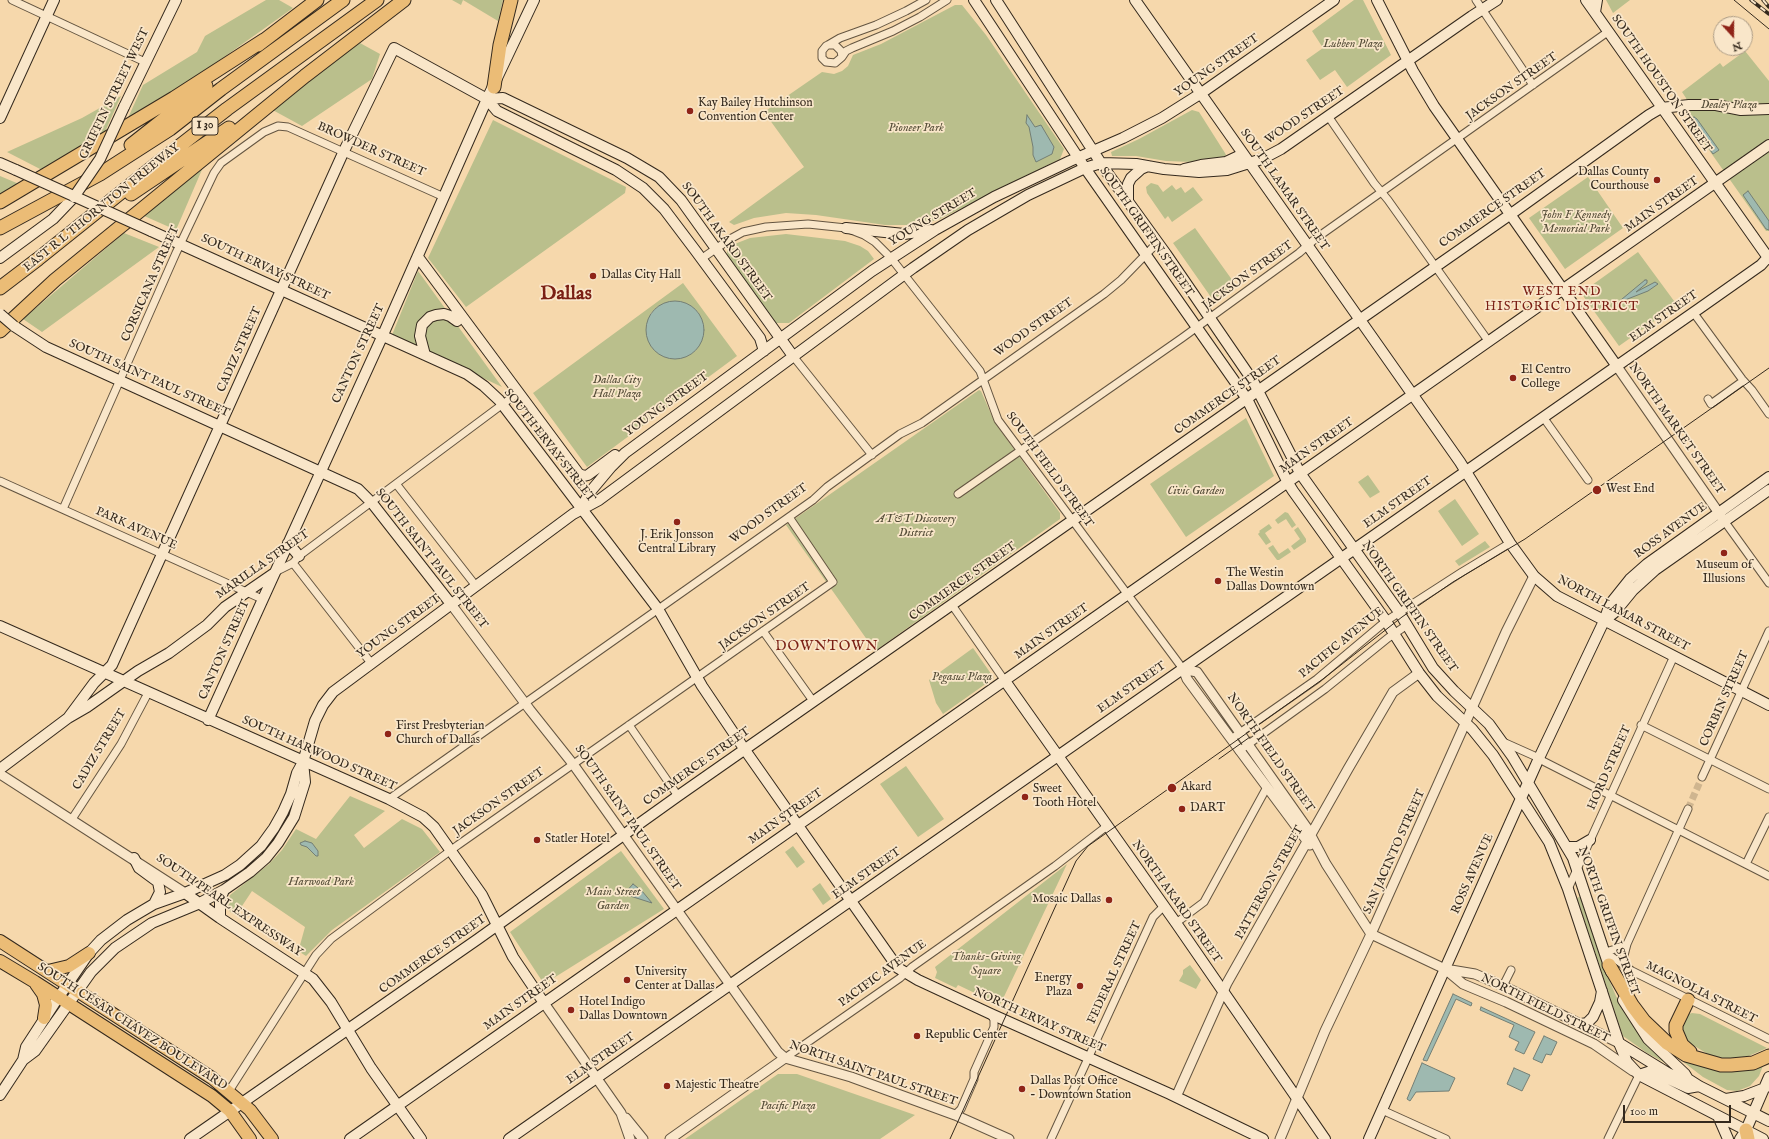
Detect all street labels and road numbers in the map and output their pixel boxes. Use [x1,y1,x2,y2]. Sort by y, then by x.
street label: SOUTH HOUSTON STREET [1608,12,1714,156]
street label: GRIFFIN STREET WEST [77,26,153,162]
street label: YOUNG STREET [1172,31,1262,101]
street label: JACKSON STREET [1464,50,1560,124]
street label: WOOD STREET [1263,84,1347,148]
road number: I 30 [192,117,218,135]
street label: BROWDER STREET [315,120,427,180]
street label: SOUTH LAMAR STREET [1237,126,1331,254]
street label: EAST R L THORNTON FREEWAY [21,141,183,275]
street label: SOUTH GRIFFIN STREET [1096,165,1196,299]
street label: COMMERCE STREET [1437,167,1549,251]
street label: MAIN STREET [1622,174,1702,236]
street label: SOUTH AKARD STREET [678,180,774,304]
street label: YOUNG STREET [887,186,979,250]
street label: CORSICANA STREET [119,224,183,344]
street label: SOUTH ERVAY STREET [198,232,332,304]
street label: JACKSON STREET [1200,238,1296,314]
street label: ELM STREET [1627,288,1701,346]
street label: WOOD STREET [992,296,1076,360]
street label: CANTON STREET [330,302,388,406]
street label: CADIZ STREET [215,305,265,395]
street label: SOUTH SAINT PAUL STREET [67,337,231,421]
street label: COMMERCE STREET [1172,354,1284,438]
street label: NORTH MARKET STREET [1625,361,1727,497]
street label: YOUNG STREET [622,370,712,440]
street label: SOUTH ERVAY STREET [500,386,598,506]
street label: SOUTH FIELD STREET [1002,409,1096,531]
street label: MAIN STREET [1277,415,1357,477]
street label: ELM STREET [1361,474,1435,532]
street label: WOOD STREET [727,481,811,547]
street label: SOUTH SAINT PAUL STREET [372,486,490,632]
street label: ROSS AVENUE [1632,500,1710,562]
street label: PARK AVENUE [93,505,179,553]
street label: MARILLA STREET [214,527,312,603]
street label: NORTH GRIFFIN STREET [1358,539,1460,675]
street label: COMMERCE STREET [907,540,1019,624]
street label: NORTH LAMAR STREET [1554,573,1692,655]
street label: JACKSON STREET [717,580,813,654]
street label: YOUNG STREET [354,592,444,662]
street label: CANTON STREET [196,598,254,702]
street label: MAIN STREET [1012,601,1092,663]
street label: PACIFIC AVENUE [1297,604,1387,682]
street label: CORBIN STREET [1698,649,1752,749]
street label: ELM STREET [1095,659,1169,717]
street label: NORTH FIELD STREET [1223,691,1317,815]
street label: CADIZ STREET [70,707,130,793]
street label: SOUTH HARWOOD STREET [239,713,399,795]
street label: HORD STREET [1585,724,1635,812]
street label: COMMERCE STREET [641,725,753,809]
street label: SOUTH SAINT PAUL STREET [571,743,683,893]
street label: JACKSON STREET [451,765,547,839]
street label: MAIN STREET [746,786,826,848]
street label: SAN JACINTO STREET [1361,788,1429,916]
street label: PATTERSON STREET [1233,824,1307,942]
street label: ROSS AVENUE [1449,832,1497,916]
street label: NORTH AKARD STREET [1128,838,1224,966]
street label: ELM STREET [830,845,904,903]
street label: NORTH GRIFFIN STREET [1574,845,1642,997]
street label: SOUTH PEARL EXPRESSWAY [153,852,305,960]
street label: COMMERCE STREET [377,913,489,997]
street label: FEDERAL STREET [1085,919,1145,1027]
street label: PACIFIC AVENUE [836,937,930,1011]
street label: MAGNOLIA STREET [1643,959,1759,1027]
street label: SOUTH CÉSAR CHÁVEZ BOULEVARD [34,960,230,1094]
street label: NORTH FIELD STREET [1478,971,1612,1047]
street label: MAIN STREET [481,972,561,1034]
street label: NORTH ERVAY STREET [971,985,1107,1057]
street label: ELM STREET [564,1030,638,1088]
street label: NORTH SAINT PAUL STREET [787,1038,959,1110]

